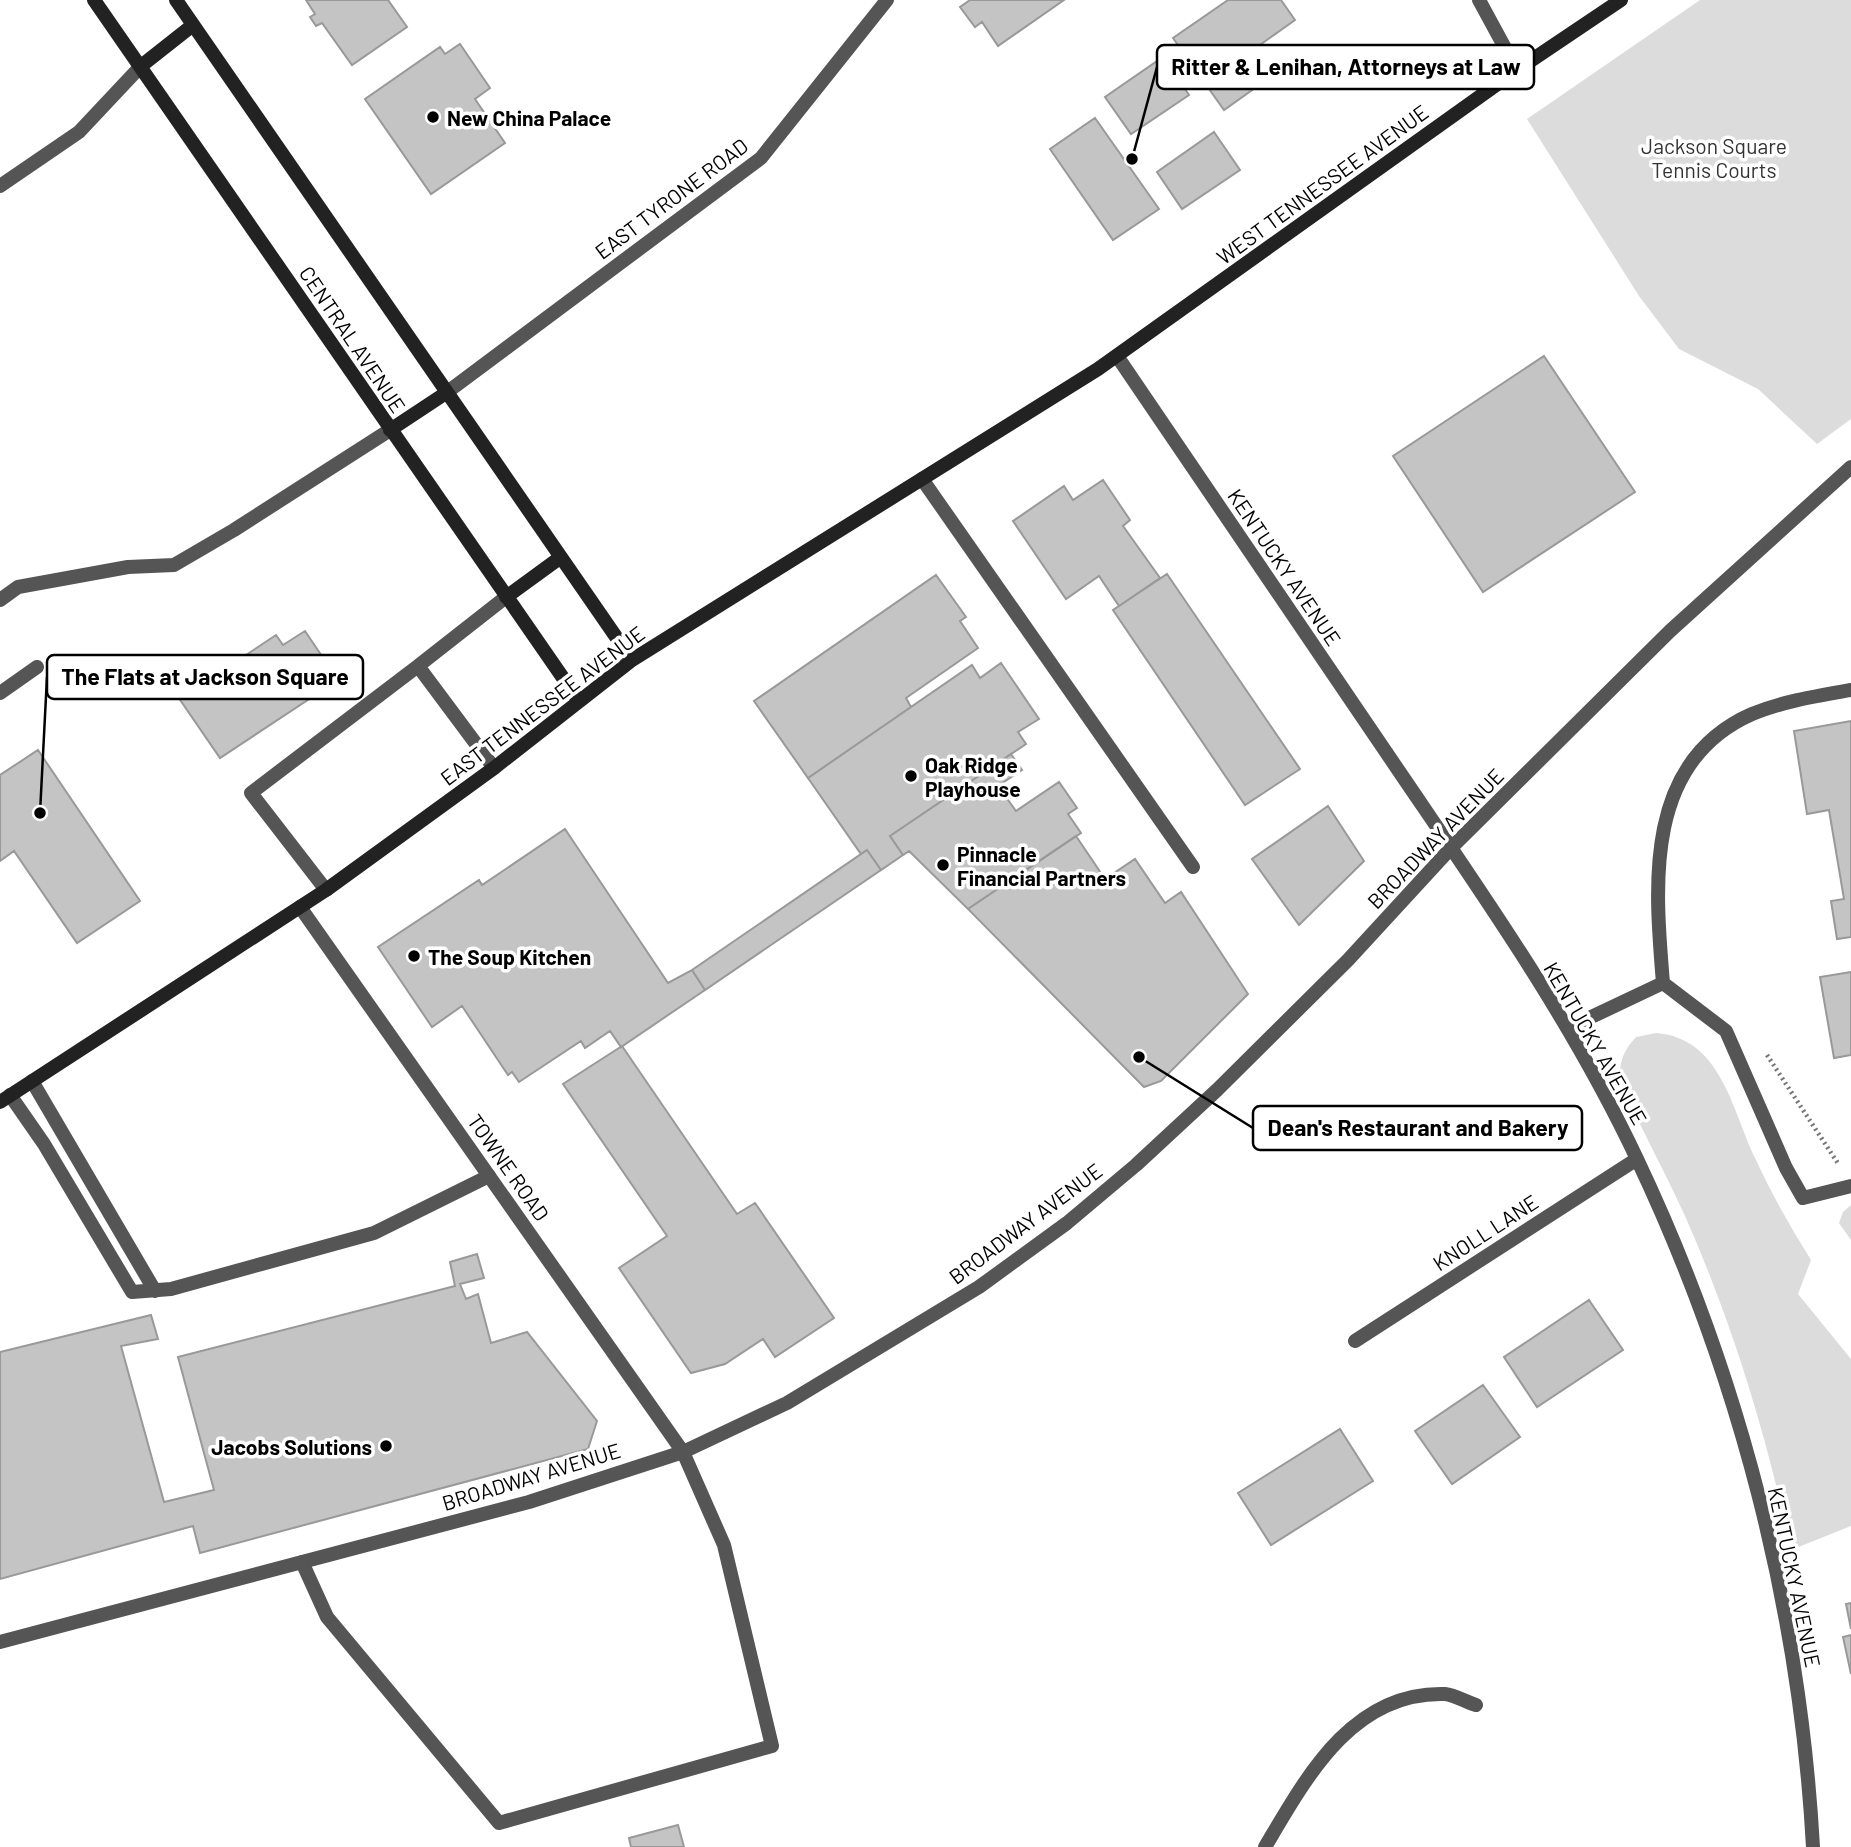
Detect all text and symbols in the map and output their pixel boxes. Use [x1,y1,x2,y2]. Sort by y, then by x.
callout: Ritter & Lenihan, Attorneys at Law [1157,45,1534,89]
text: Ritter & Lenihan, Attorneys at Law [1171,52,1521,80]
street label: WEST TENNESSEE AVENUE [1211,99,1433,269]
place label: New China Palace [447,105,611,130]
marker: New China Palace [425,109,441,125]
street label: EAST TYRONE ROAD [590,132,752,264]
park label: Jackson Square Tennis Courts [1641,133,1787,182]
street label: CENTRAL AVENUE [295,261,411,417]
street label: KENTUCKY AVENUE [1223,484,1347,650]
street label: EAST TENNESSEE AVENUE [435,620,649,790]
callout: The Flats at Jackson Square [47,655,363,699]
text: The Flats at Jackson Square [61,662,349,690]
place label: Oak Ridge Playhouse [925,752,1021,801]
street label: BROADWAY AVENUE [1362,763,1508,913]
marker: Oak Ridge Playhouse [903,768,919,784]
place label: Pinnacle Financial Partners [957,841,1126,890]
marker: Pinnacle Financial Partners [935,857,951,873]
place label: The Soup Kitchen [428,944,591,969]
marker: The Soup Kitchen [406,948,422,964]
street label: KENTUCKY AVENUE [1539,957,1653,1129]
callout: Dean's Restaurant and Bakery [1253,1106,1582,1150]
street label: TOWNE ROAD [463,1109,555,1225]
text: Dean's Restaurant and Bakery [1268,1113,1569,1141]
street label: BROADWAY AVENUE [944,1157,1106,1289]
street label: KNOLL LANE [1428,1189,1542,1275]
place label: Jacobs Solutions [211,1434,372,1459]
street label: BROADWAY AVENUE [439,1437,623,1515]
marker: Jacobs Solutions [378,1438,394,1454]
street label: KENTUCKY AVENUE [1764,1485,1826,1669]

